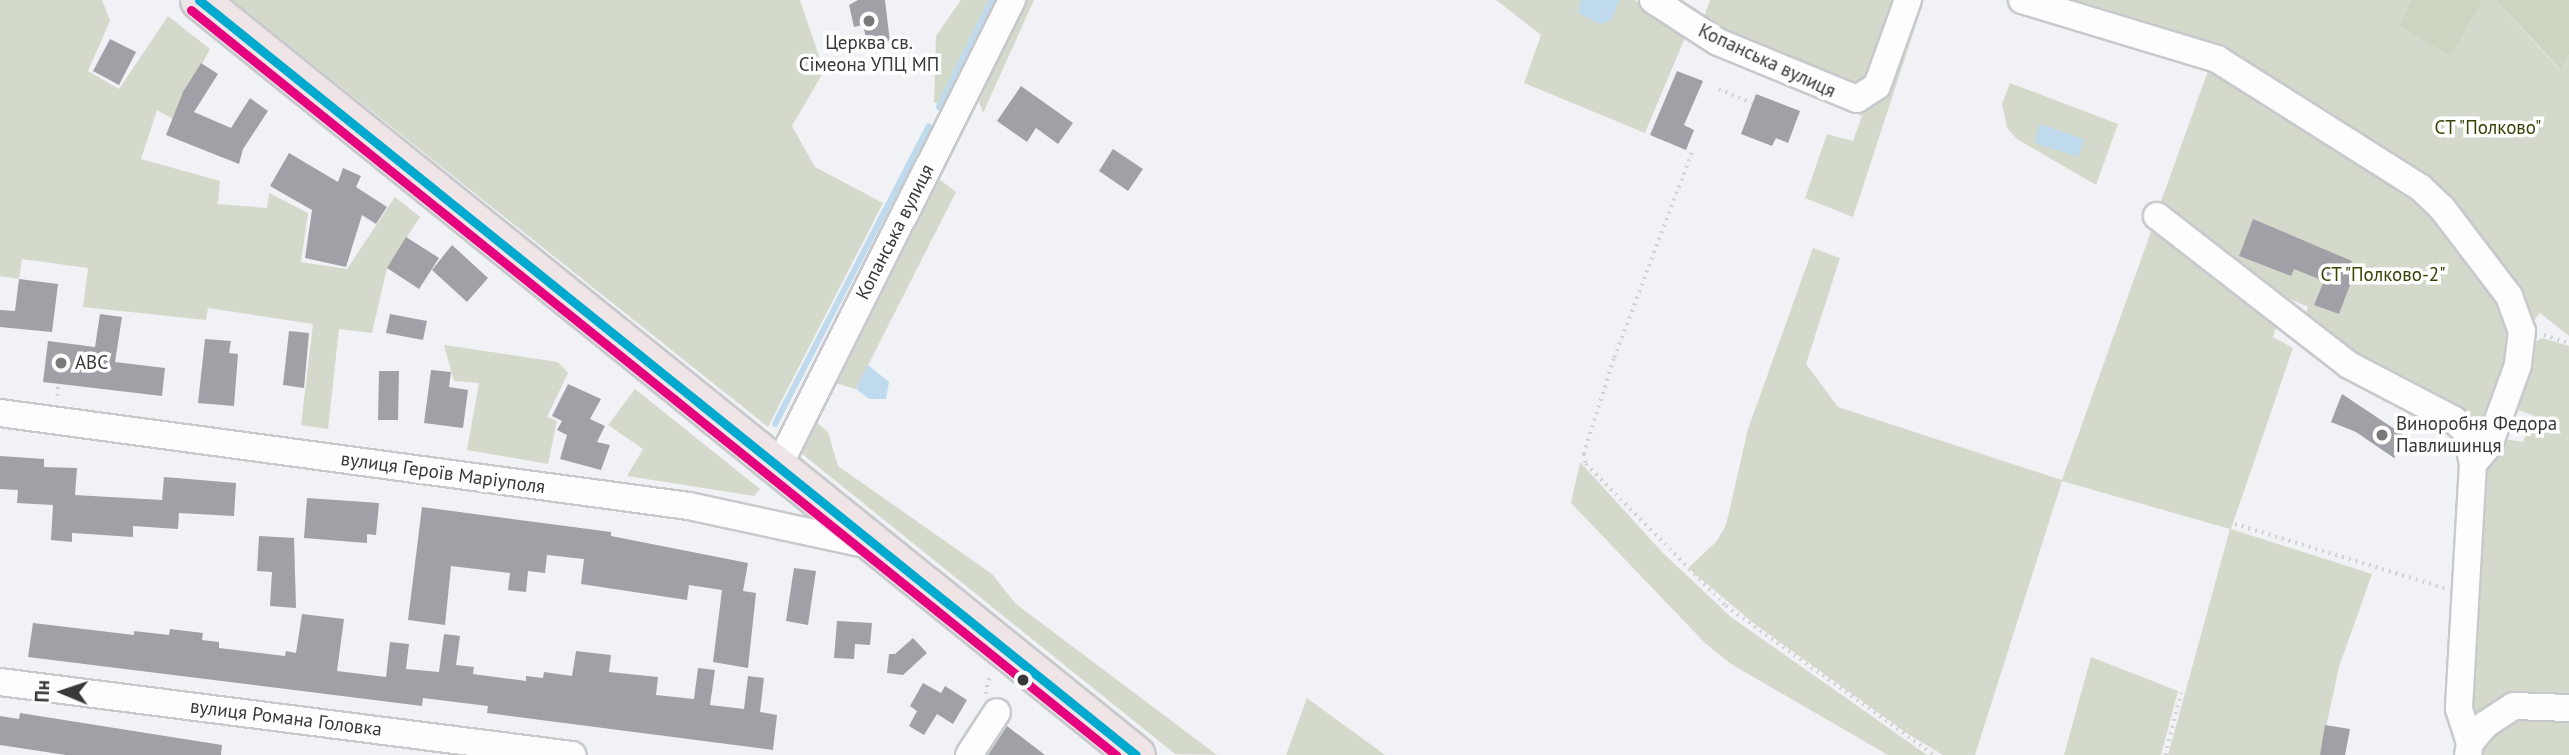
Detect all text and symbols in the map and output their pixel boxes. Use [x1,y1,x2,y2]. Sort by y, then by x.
marker: Церква св. Сімеона УПЦ МП [861,13,877,29]
street label: Копанська вулиця [1695,19,1839,103]
place label: Церква св. Сімеона УПЦ МП [798,32,940,76]
park label: СТ "Полково" [2434,117,2542,139]
street label: Копанська вулиця [851,161,939,303]
park label: СТ "Полково-2" [2319,264,2447,286]
place label: ABC [75,352,108,374]
marker: ABC [53,355,69,371]
place label: Виноробня Федора Павлишинця [2396,413,2557,457]
marker: Виноробня Федора Павлишинця [2374,427,2390,443]
street label: вулиця Героїв Маріуполя [339,447,547,499]
north arrow [28,657,98,727]
unlabelled marker [1016,673,1030,687]
text: Пн [30,680,54,703]
street label: вулиця Романа Головка [189,695,383,741]

